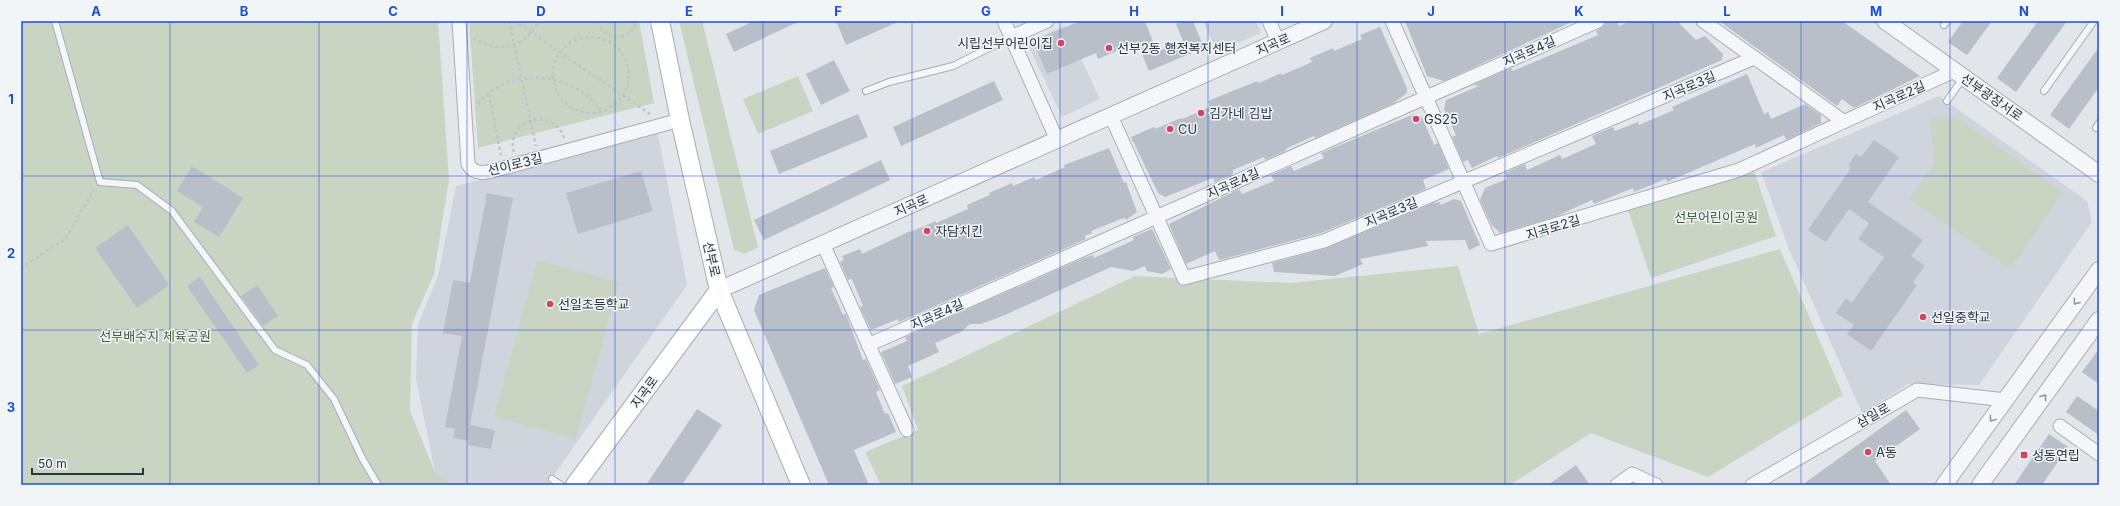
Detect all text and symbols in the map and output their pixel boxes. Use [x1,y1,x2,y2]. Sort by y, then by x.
text: A [91,3,101,19]
text: B [240,3,249,19]
text: C [388,3,398,19]
text: D [536,3,546,19]
text: E [685,3,693,19]
text: F [834,3,842,19]
text: G [981,3,991,19]
text: H [1129,3,1139,19]
text: I [1280,3,1284,19]
text: J [1427,3,1435,19]
text: K [1574,3,1584,19]
text: L [1723,3,1731,19]
text: M [1870,3,1882,19]
text: N [2019,3,2029,19]
street label: 지곡로 [1253,29,1293,59]
street label: 지곡로4길 [1500,32,1558,70]
place label: 시립선부어린이집 [957,35,1053,51]
marker: 시립선부어린이집 [1056,38,1066,48]
place label: 선부2동 행정복지센터 [1117,40,1236,56]
marker: 선부2동 행정복지센터 [1104,43,1114,53]
street label: 지곡로3길 [1660,68,1718,104]
street label: 선부광장서로 [1958,70,2026,124]
street label: 지곡로2길 [1870,77,1928,115]
text: 1 [8,91,14,107]
place label: 김가네 김밥 [1209,105,1272,121]
marker: 김가네 김밥 [1196,108,1206,118]
place label: GS25 [1424,111,1458,127]
marker: GS25 [1411,114,1421,124]
place label: CU [1178,121,1197,137]
marker: CU [1165,124,1175,134]
street label: 선이로3길 [486,149,544,179]
street label: 지곡로4길 [1204,164,1262,202]
street label: 지곡로 [891,190,931,220]
street label: 지곡로3길 [1362,194,1420,230]
park label: 선부어린이공원 [1674,209,1758,225]
street label: 지곡로2길 [1524,211,1582,243]
place label: 자담치킨 [935,223,983,239]
marker: 자담치킨 [922,226,932,236]
street label: 선부로 [700,240,724,278]
text: 2 [7,245,15,261]
street label: 지곡로4길 [908,295,966,333]
place label: 선일초등학교 [558,296,630,312]
one-way arrow [2074,297,2081,304]
marker: 선일초등학교 [545,299,555,309]
place label: 선일중학교 [1931,309,1991,325]
marker: 선일중학교 [1918,312,1928,322]
park label: 선부배수지 체육공원 [99,328,211,344]
street label: 지곡로 [627,373,661,411]
one-way arrow [2039,394,2046,401]
text: 3 [7,399,15,415]
street label: 삼일로 [1853,399,1893,431]
one-way arrow [1990,414,1997,421]
place label: A동 [1876,444,1897,460]
marker: A동 [1863,447,1873,457]
place label: 성동연립 [2032,447,2080,463]
scale bar [32,450,143,476]
marker: 성동연립 [2019,450,2029,460]
text: 50 m [38,456,67,471]

